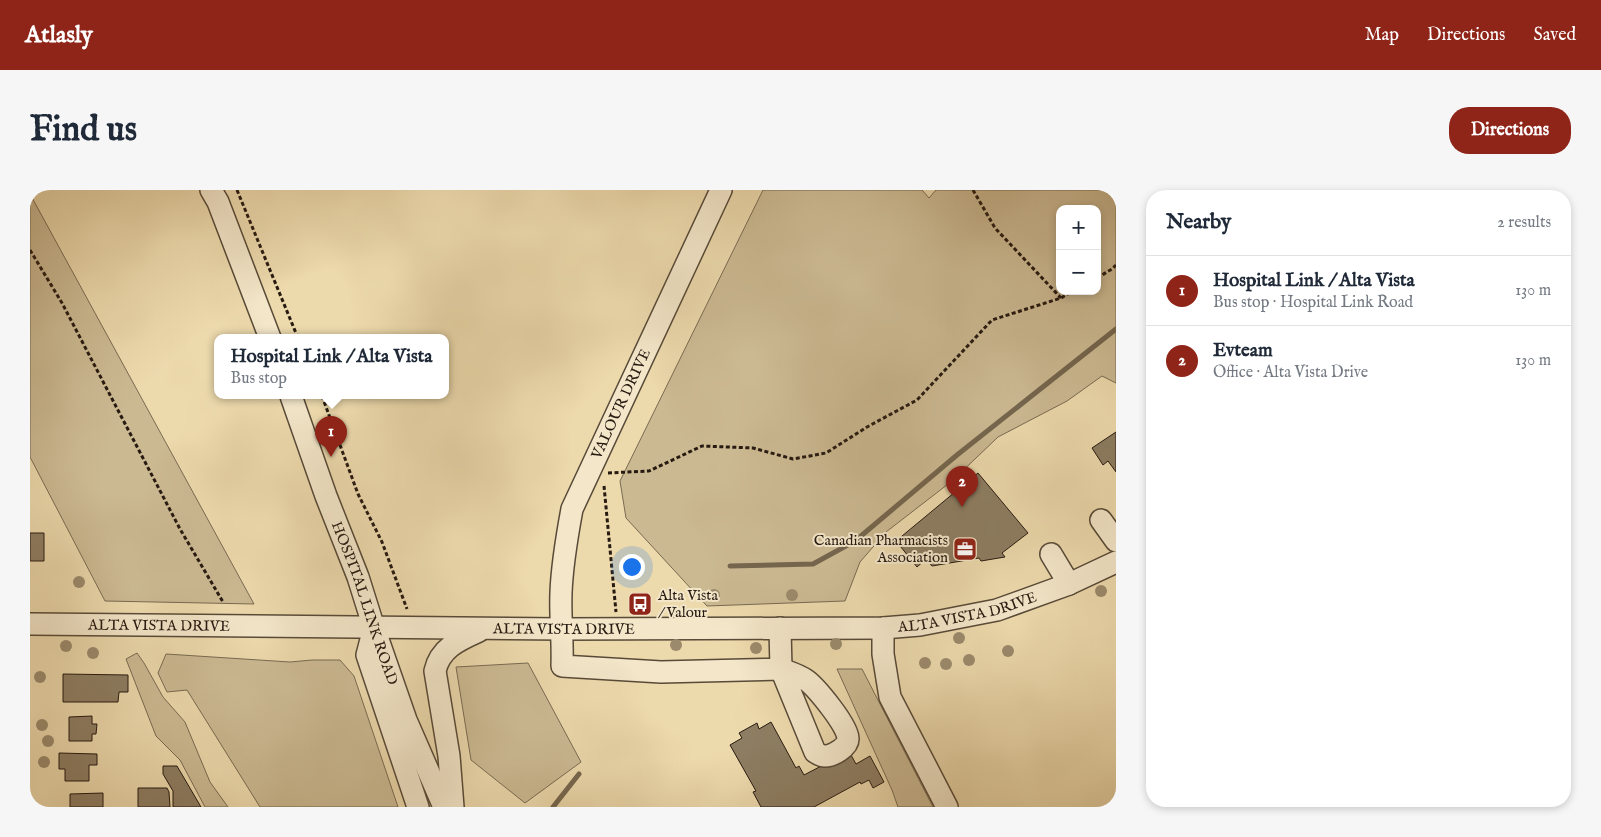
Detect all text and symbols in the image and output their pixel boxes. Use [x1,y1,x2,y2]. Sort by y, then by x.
text: Atlasly [25,20,93,51]
text: Map [1365,24,1399,47]
text: Directions [1427,24,1505,47]
text: Saved [1533,24,1576,47]
button: Directions [1449,107,1571,154]
text: Find us [30,108,137,153]
map controls [1056,205,1101,295]
button: + [1056,205,1101,250]
text: Nearby [1166,209,1231,236]
text: 2 results [1497,213,1551,233]
button: − [1056,250,1101,295]
text: Hospital Link / Alta Vista [1213,269,1415,293]
text: 1 [1179,281,1185,301]
text: 130 m [1515,281,1551,301]
text: Bus stop · Hospital Link Road [1213,293,1413,313]
popup [214,334,449,399]
text: Evteam [1213,339,1273,363]
text: Hospital Link / Alta Vista [231,345,432,369]
street label: VALOUR DRIVE [587,346,655,463]
text: 2 [1178,351,1186,371]
text: 130 m [1515,351,1551,371]
text: Office · Alta Vista Drive [1213,363,1368,383]
text: Bus stop [231,369,287,389]
pin: 1 [315,416,347,457]
pin: 2 [946,466,978,507]
street label: HOSPITAL LINK ROAD [327,518,403,687]
place label: Canadian Pharmacists Association [814,531,948,567]
office icon: Canadian Pharmacists Association [952,536,978,562]
your location [619,554,645,580]
place label: Alta Vista / Valour [657,586,718,622]
street label: ALTA VISTA DRIVE [896,587,1039,636]
bus stop icon: Alta Vista / Valour [627,591,653,617]
street label: ALTA VISTA DRIVE [87,615,230,635]
street label: ALTA VISTA DRIVE [492,619,635,639]

